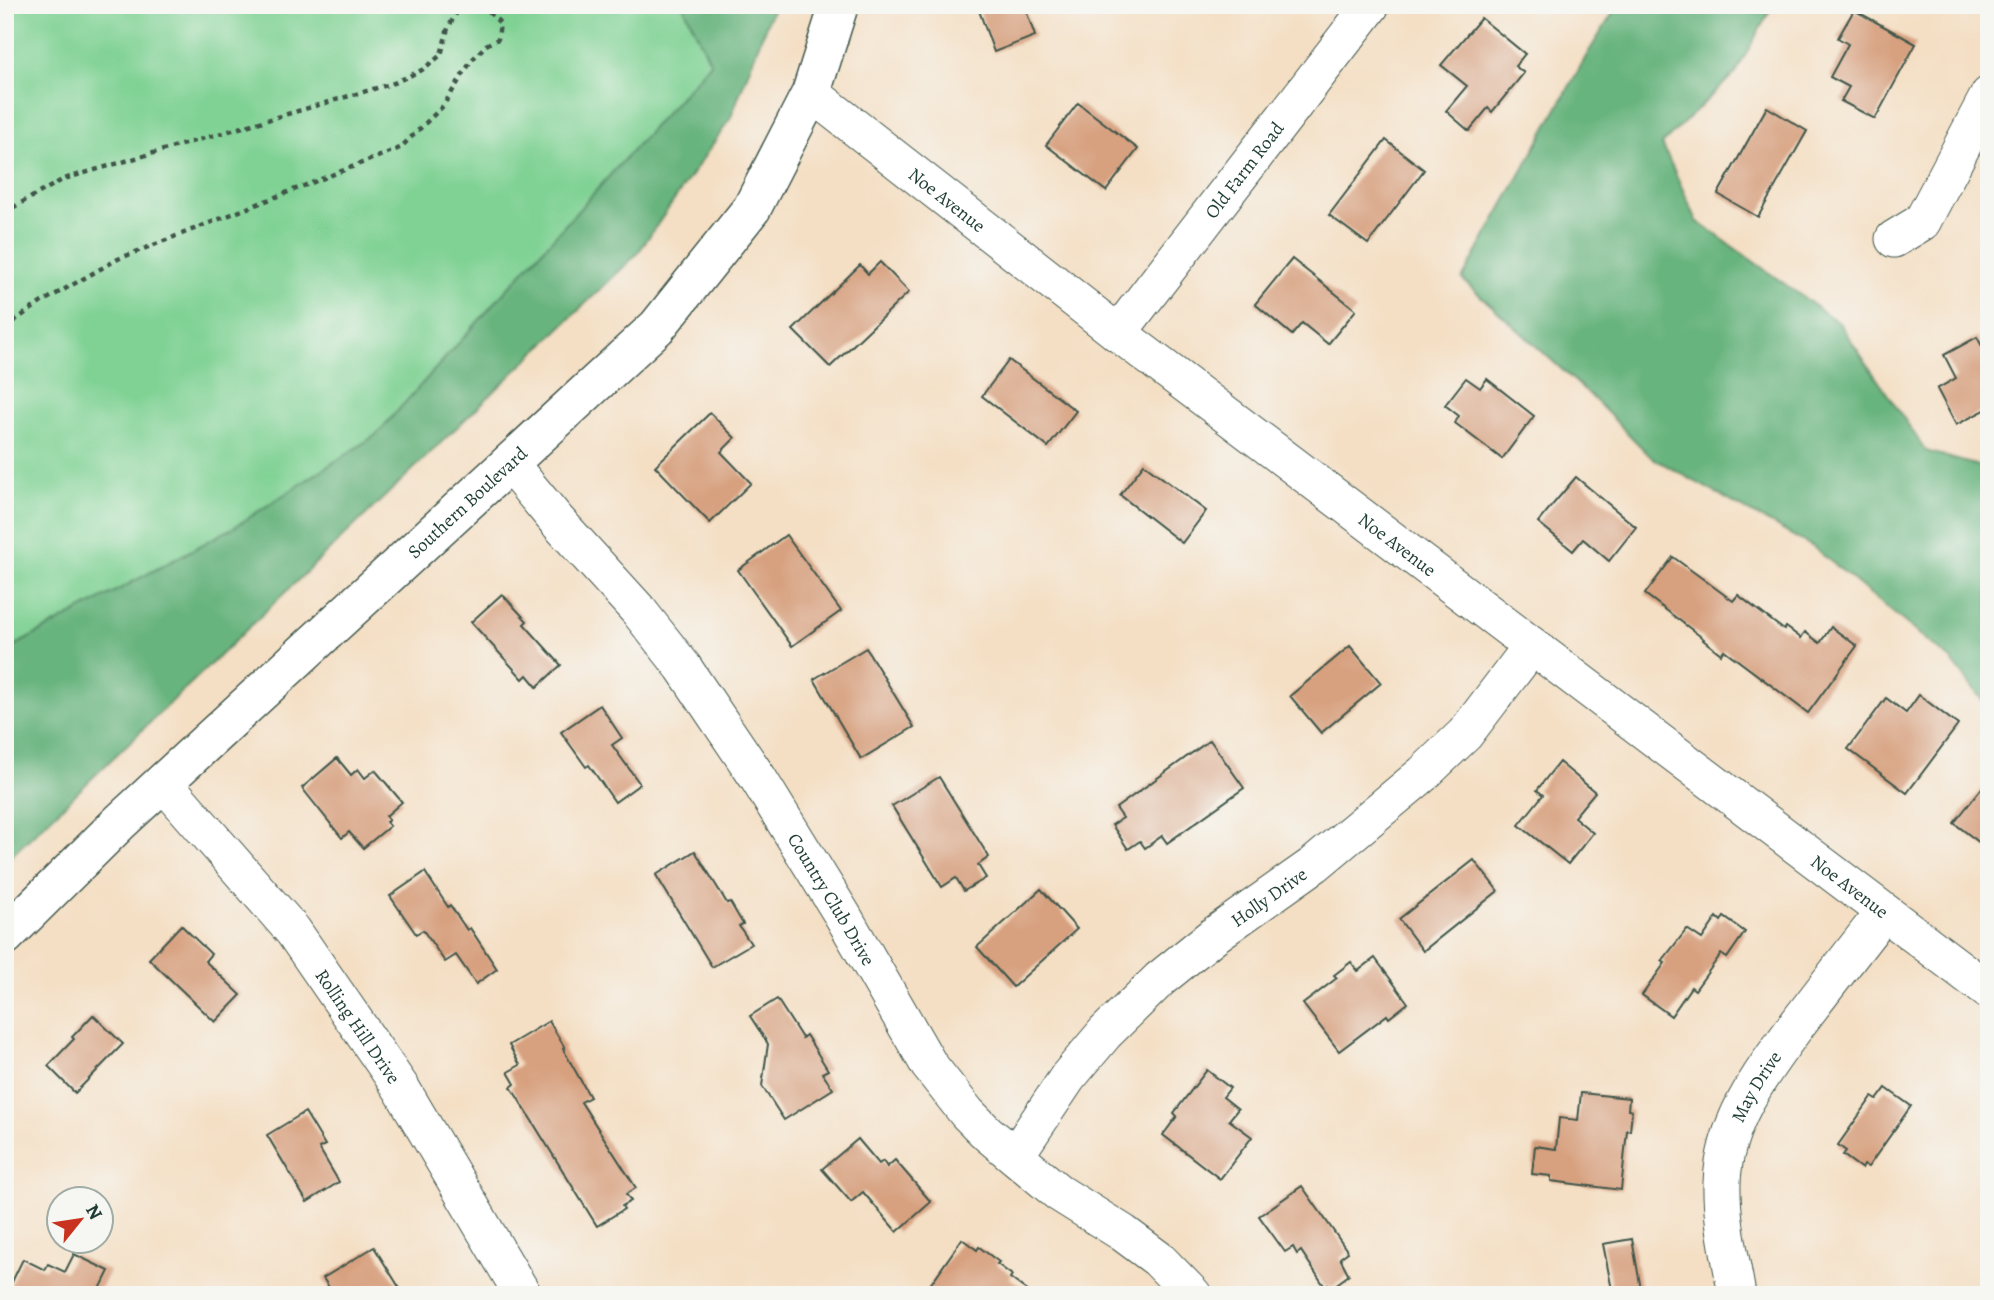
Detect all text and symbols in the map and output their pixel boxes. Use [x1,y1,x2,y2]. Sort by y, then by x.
street label: Old Farm Road [1199,116,1291,224]
street label: Noe Avenue [903,162,991,239]
street label: Southern Boulevard [402,440,534,565]
street label: Noe Avenue [1353,507,1441,583]
street label: Country Club Drive [781,828,881,971]
street label: Noe Avenue [1805,849,1894,925]
street label: Holly Drive [1226,862,1312,933]
street label: Rolling Hill Drive [309,964,406,1089]
street label: May Drive [1725,1046,1788,1127]
north arrow [46,1184,116,1254]
text: N [79,1200,109,1225]

